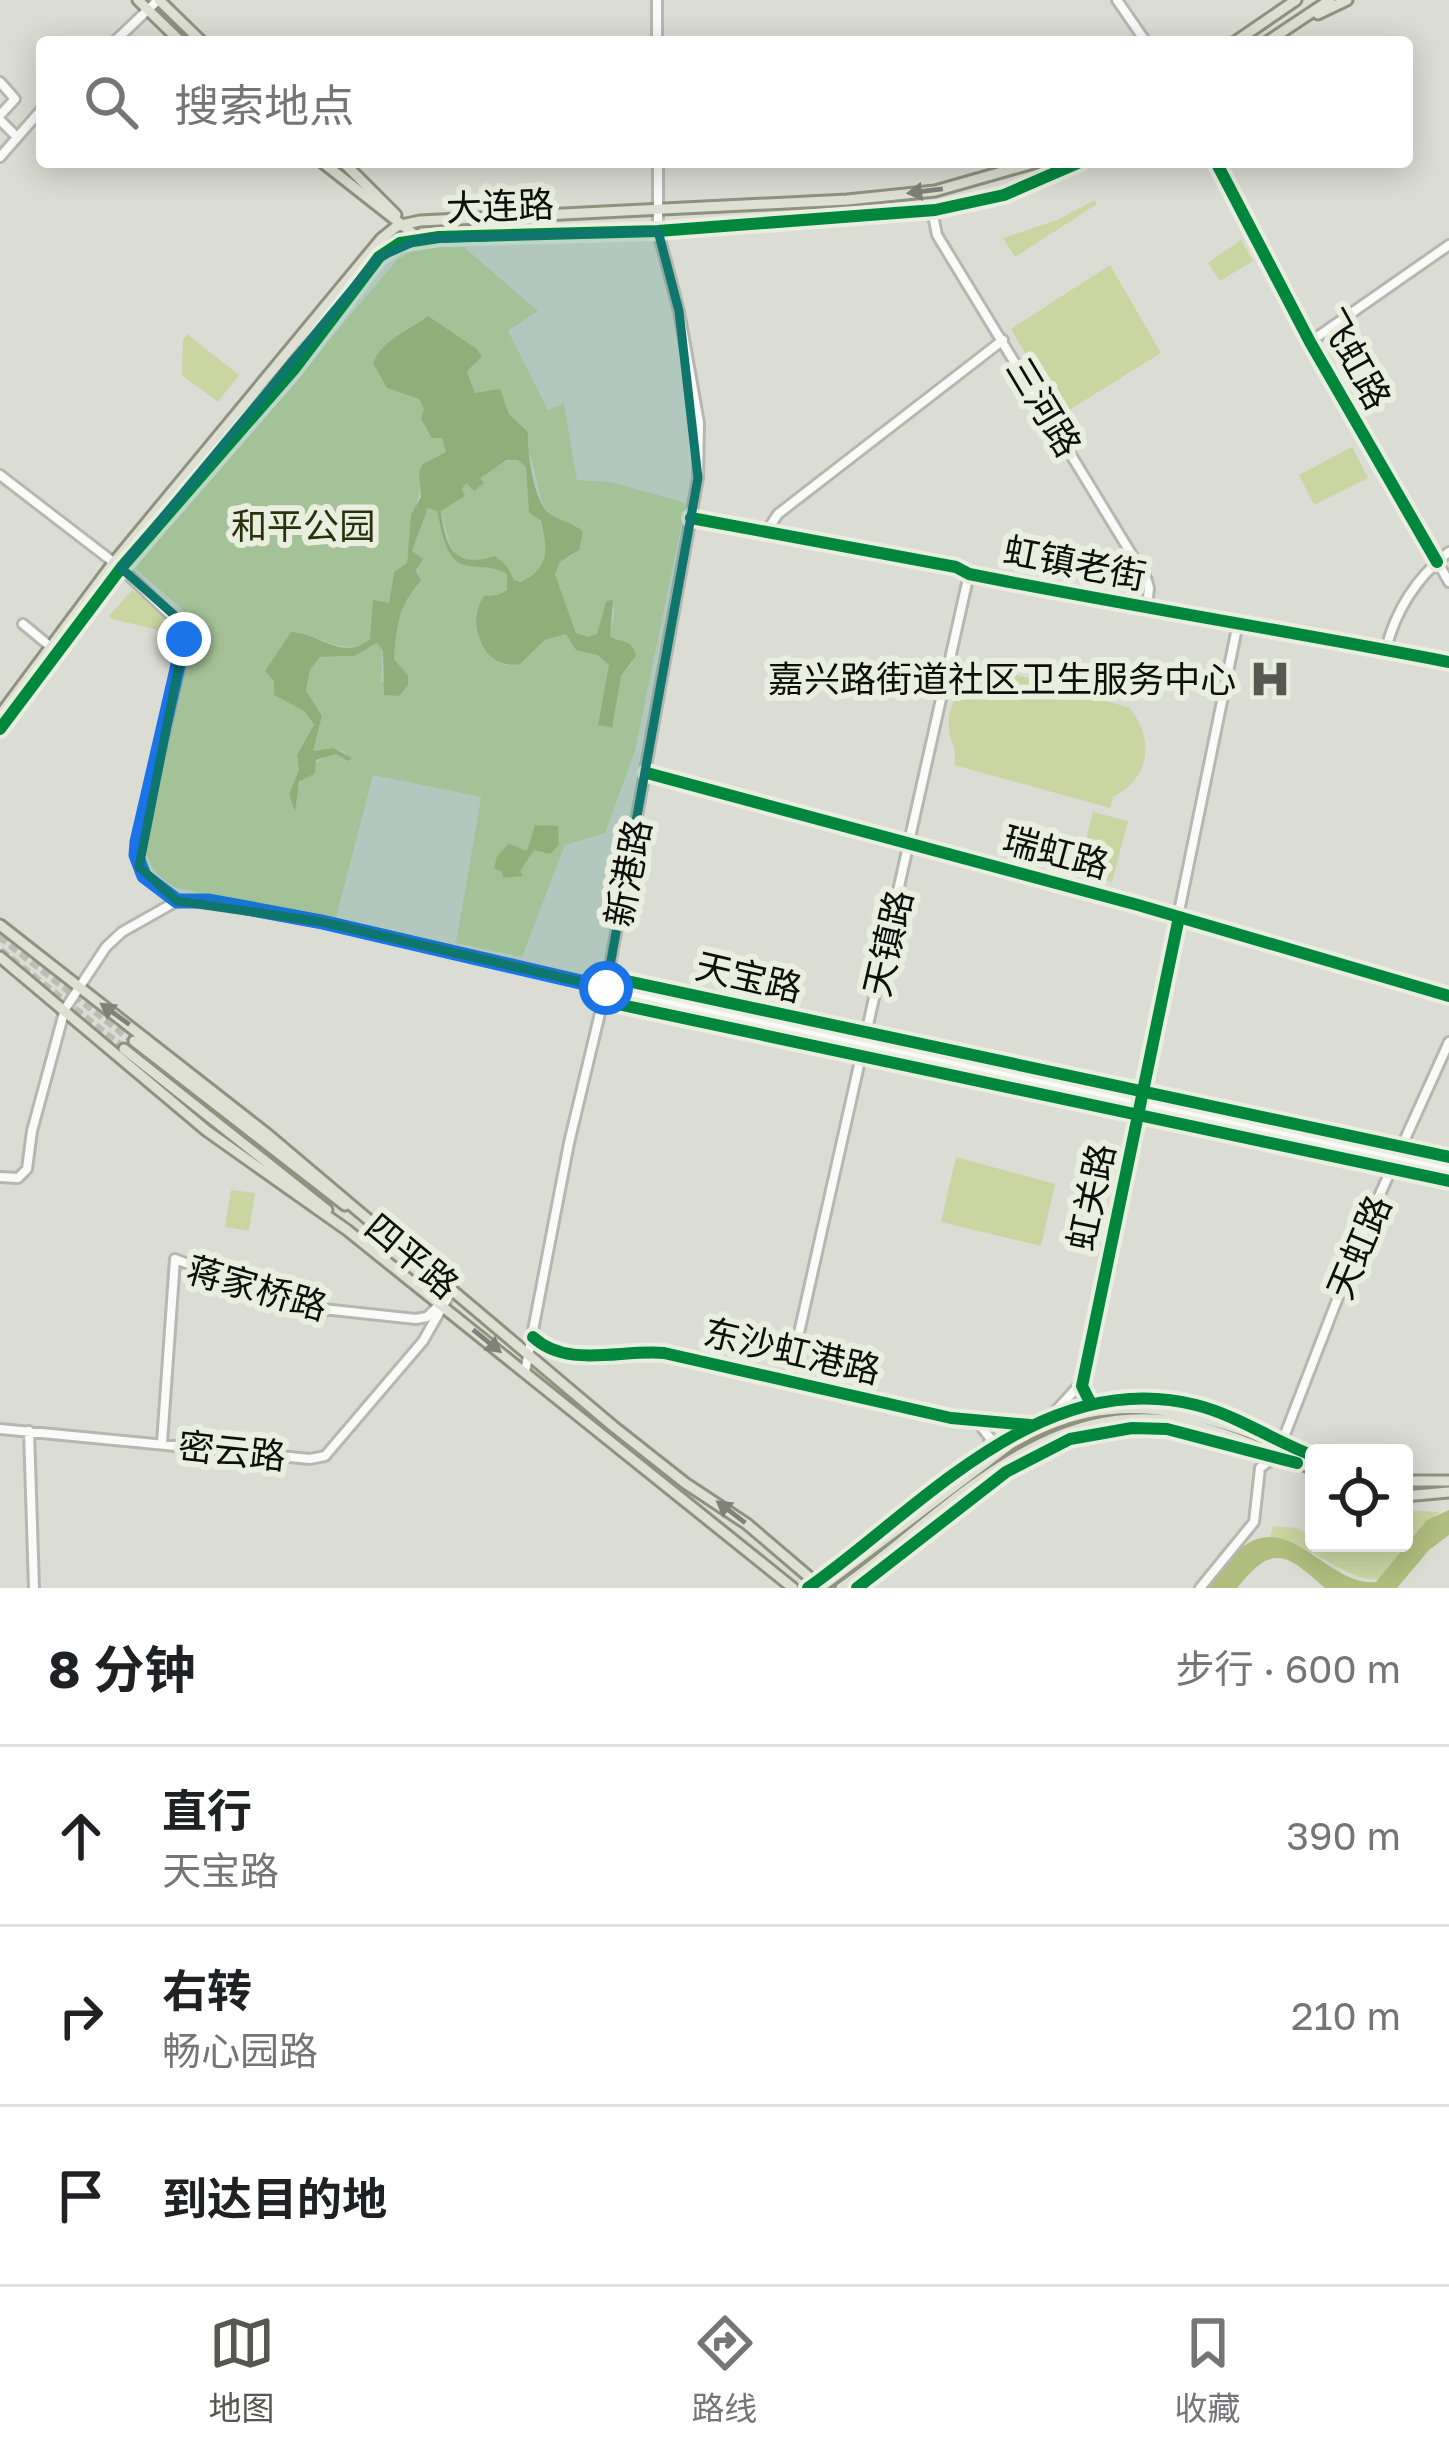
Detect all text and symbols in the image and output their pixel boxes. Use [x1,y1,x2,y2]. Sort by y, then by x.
search box [36,36,1413,168]
icon: search [78,69,144,135]
text: 搜索地点 [174,78,354,132]
street label: 大连路 [445,182,555,229]
one-way arrow [905,182,943,201]
street label: 飞虹路 [1310,301,1400,416]
street label: 三河路 [998,349,1091,464]
park label: 和平公园 [231,504,375,547]
street label: 虹镇老街 [1000,528,1150,597]
route end [157,612,211,666]
hospital icon: 嘉兴路街道社区卫生服务中心 [1247,656,1293,702]
place label: 嘉兴路街道社区卫生服务中心 [768,657,1236,700]
street label: 新港路 [596,816,659,930]
street label: 瑞虹路 [998,817,1114,886]
street label: 天镇路 [854,885,921,1000]
street label: 天宝路 [692,943,807,1010]
route start [579,961,633,1015]
one-way arrow [99,1002,131,1026]
street label: 虹关路 [1058,1140,1123,1254]
street label: 天虹路 [1318,1189,1399,1305]
street label: 四平路 [357,1204,468,1307]
street label: 蒋家桥路 [182,1247,332,1328]
street label: 东沙虹港路 [700,1309,885,1392]
one-way arrow [472,1328,503,1353]
street label: 密云路 [176,1423,288,1478]
map controls [1305,1444,1413,1552]
button: locate [1305,1444,1413,1552]
one-way arrow [715,1501,747,1525]
text: 8 分钟 [48,1638,195,1699]
text: 步行 · 600 m [1176,1645,1401,1692]
text: 直行 [162,1783,252,1837]
icon: ahead [48,1803,114,1869]
text: 390 m [1286,1812,1401,1859]
text: 天宝路 [162,1847,279,1894]
text: 右转 [162,1963,252,2017]
icon: right [48,1983,114,2049]
text: 210 m [1291,1992,1401,2039]
text: 畅心园路 [162,2027,318,2074]
icon: arrive [48,2163,114,2229]
text: 到达目的地 [162,2171,387,2225]
tab: 地图 [209,2310,275,2430]
tab: 路线 [692,2310,758,2430]
tab: 收藏 [1175,2310,1241,2430]

